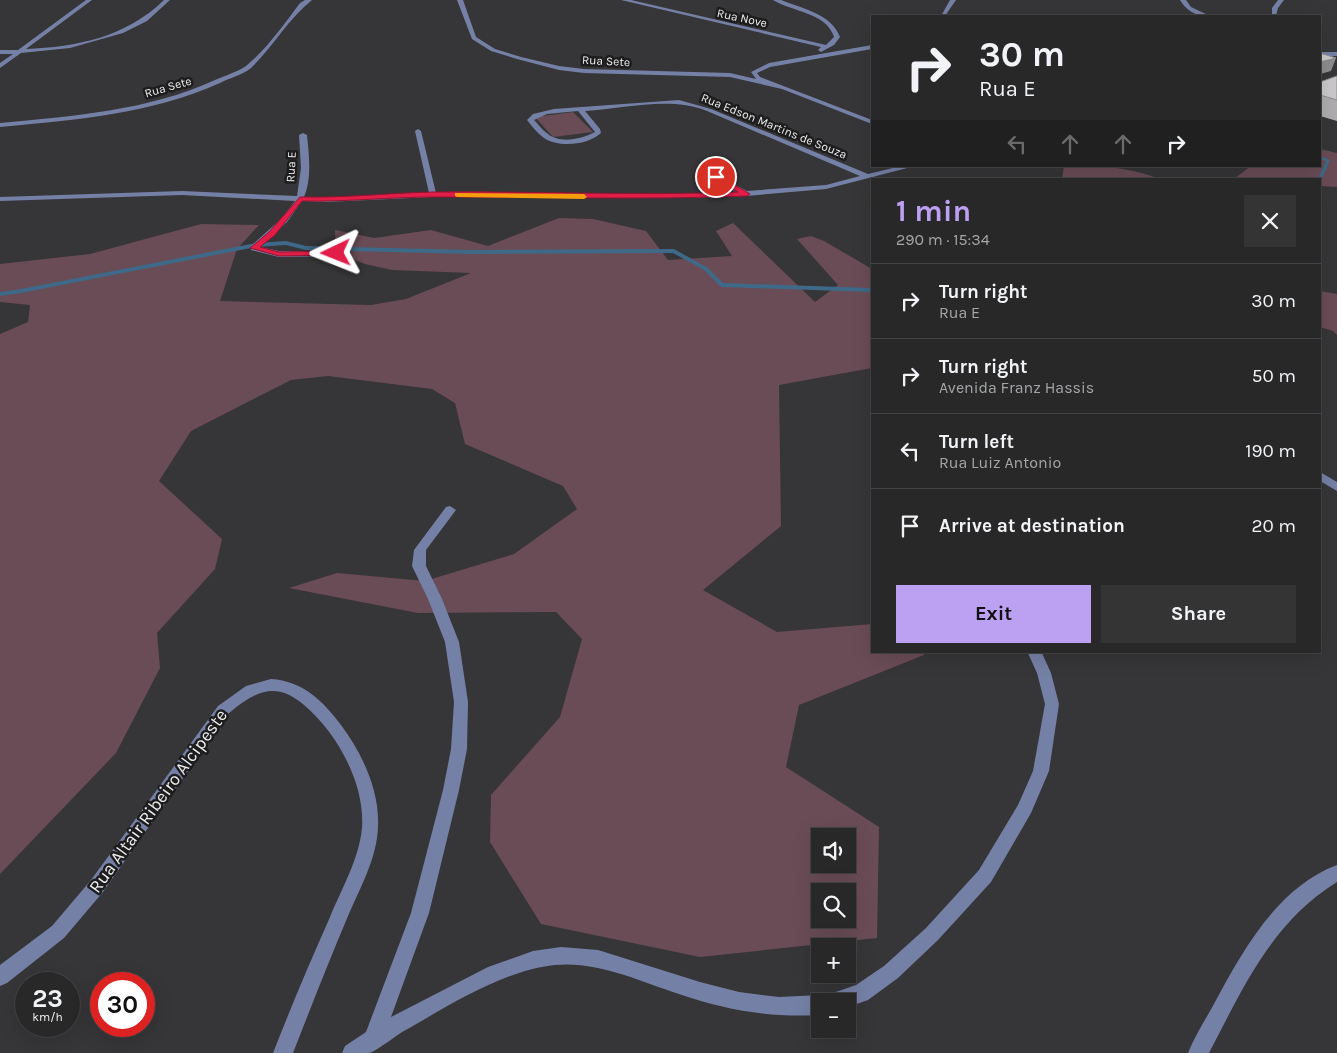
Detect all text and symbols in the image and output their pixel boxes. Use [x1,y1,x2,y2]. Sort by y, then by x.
street label: Rua Nove [716,6,768,30]
text: 30 m [979,34,1065,75]
icon: right [896,35,961,100]
street label: Rua Sete [582,53,630,69]
street label: Rua Sete [143,74,193,100]
text: Rua E [979,76,1036,102]
street label: Rua Edson Martins de Souza [699,90,849,162]
icon: left [1003,130,1031,158]
icon: ahead [1056,130,1084,158]
icon: ahead [1109,130,1137,158]
icon: right [1162,130,1190,158]
street label: Rua E [283,151,299,183]
pin [695,156,737,198]
icon: arrive [702,163,730,191]
text: 1 min [896,193,971,229]
button: close [1244,195,1296,247]
position arrow [309,226,361,278]
text: 290 m · 15:34 [896,230,990,249]
text: Turn right [939,281,1028,303]
icon: right [896,287,924,315]
text: 30 m [1251,290,1296,312]
text: Rua E [939,303,980,322]
text: Turn right [939,356,1028,378]
icon: right [896,362,924,390]
text: 50 m [1252,365,1296,387]
text: Avenida Franz Hassis [939,378,1094,397]
text: Turn left [939,431,1014,453]
icon: left [896,437,924,465]
text: 190 m [1245,440,1296,462]
text: Rua Luiz Antonio [939,453,1061,472]
icon: arrive [896,512,924,540]
text: Arrive at destination [939,515,1125,537]
text: 20 m [1251,515,1296,537]
button: Exit [896,585,1091,643]
button: Share [1101,585,1296,643]
street label: Rua Altair Ribeiro Alcipeste [84,705,232,897]
map controls [811,828,856,1038]
button: sound [811,828,856,873]
button: search [811,883,856,928]
button: + [811,938,856,983]
speed limit sign: 30 [90,972,155,1037]
text: 23 [32,984,63,1013]
button: − [811,993,856,1038]
text: km/h [32,1010,63,1024]

